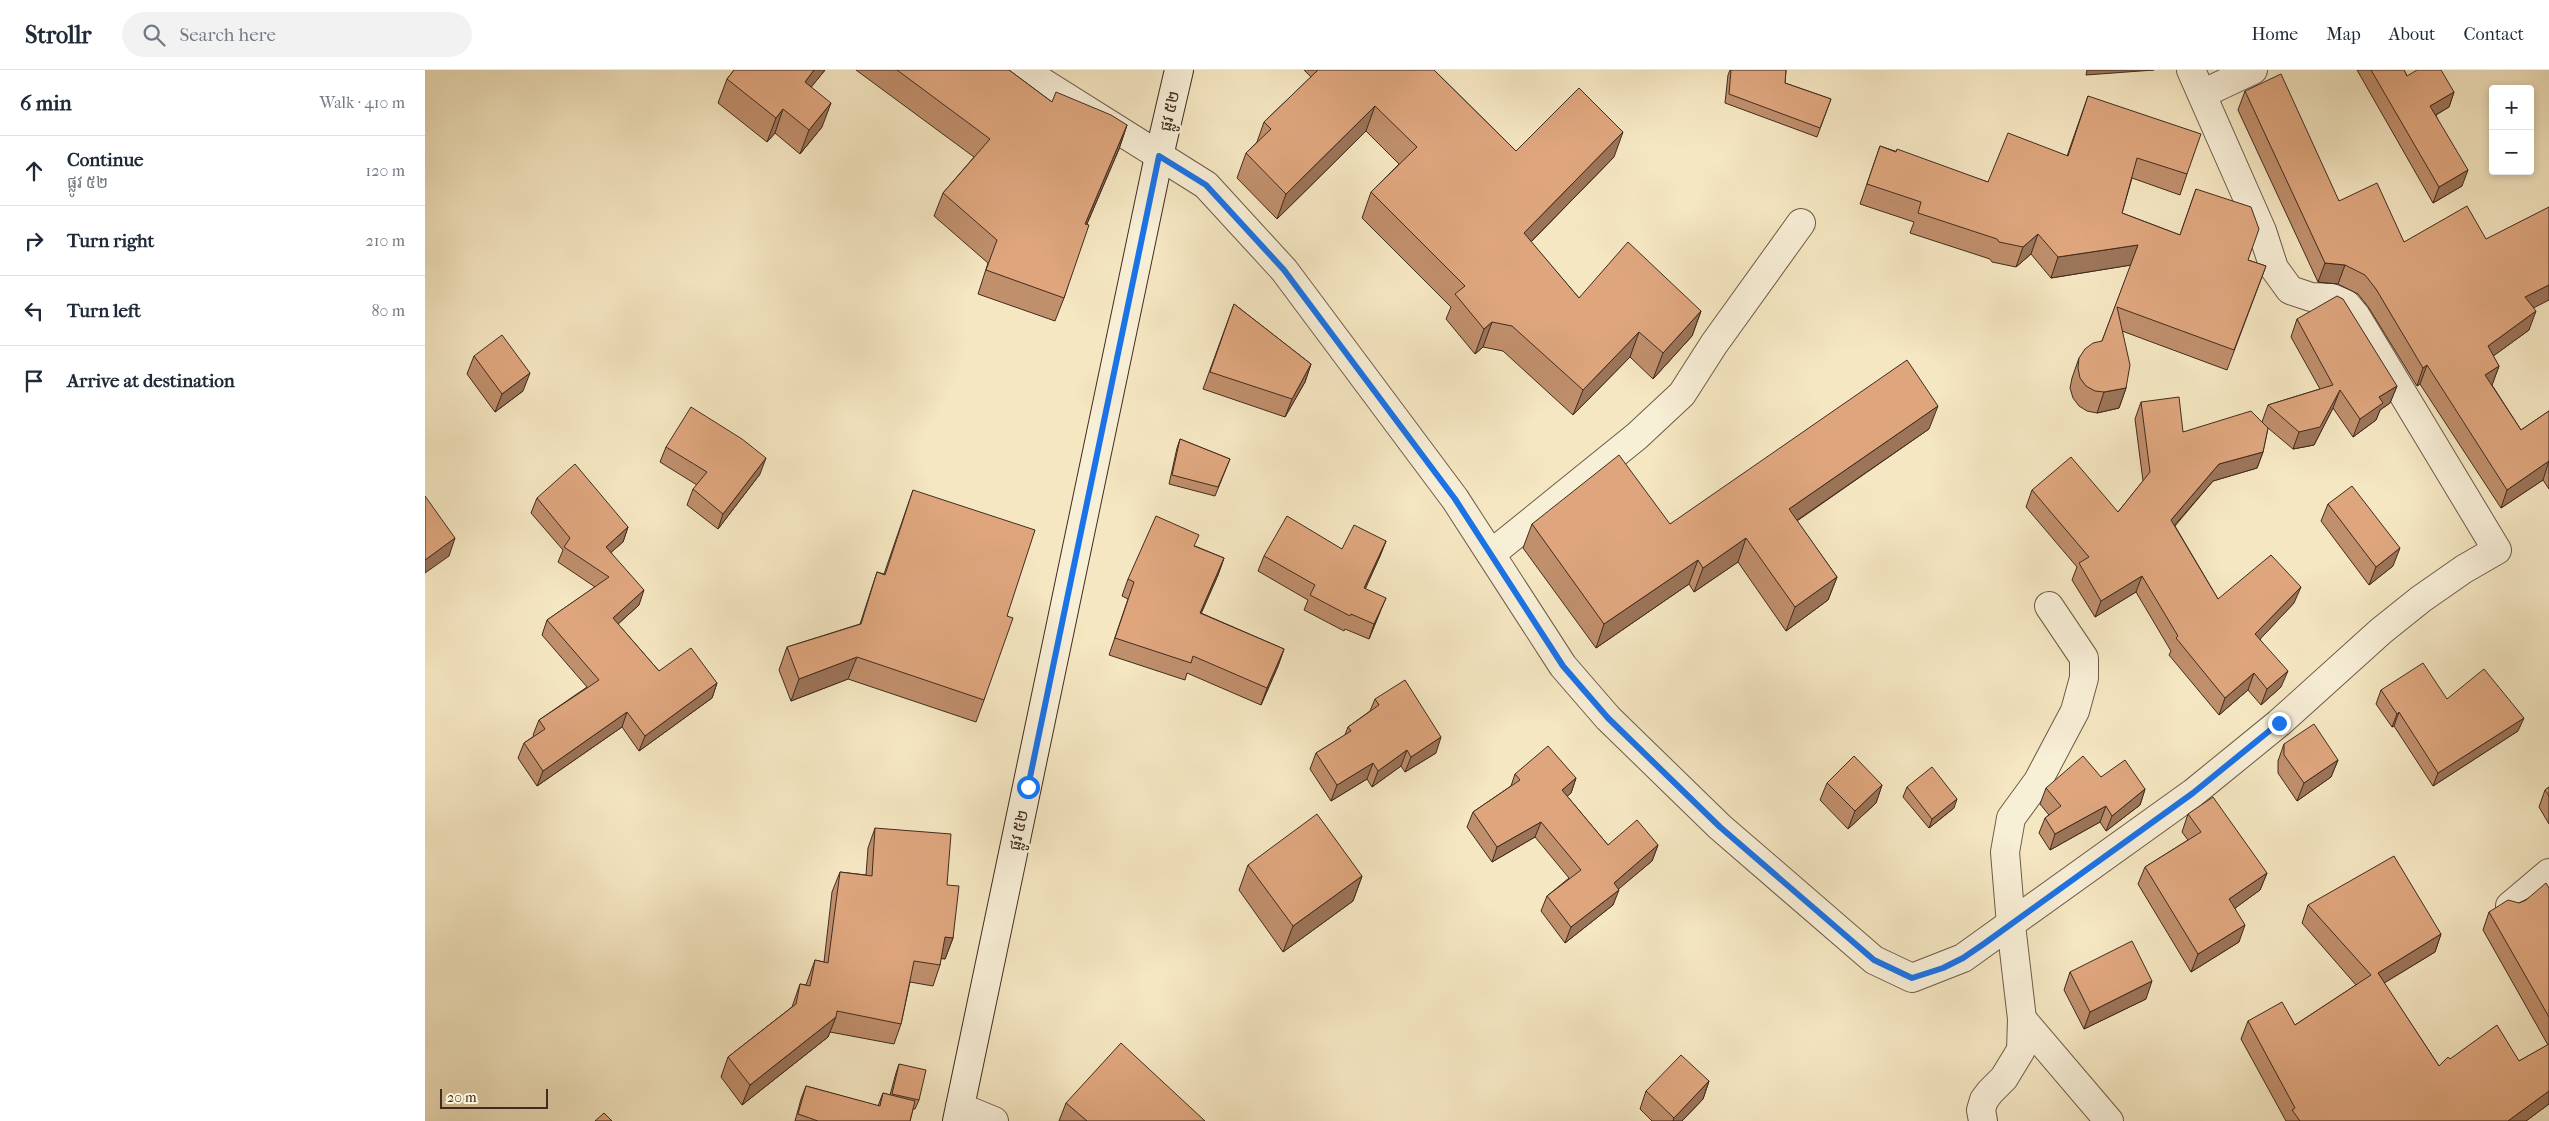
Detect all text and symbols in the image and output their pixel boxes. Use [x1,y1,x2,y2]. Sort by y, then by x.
search box [122,12,472,57]
text: Strollr [25,21,92,49]
icon: search [140,21,168,49]
text: Search here [180,24,276,46]
text: Home [2251,24,2298,45]
text: Map [2326,24,2361,45]
text: About [2389,24,2435,45]
text: Contact [2463,24,2524,45]
map controls [2489,85,2534,175]
button: + [2489,85,2534,130]
street label: ផ្លូវ ៥២ [1156,89,1188,134]
text: 6 min [20,91,72,115]
text: Walk · 410 m [320,93,405,112]
button: − [2489,130,2534,175]
text: Continue [67,149,143,171]
icon: ahead [20,157,48,185]
text: 120 m [366,161,405,180]
text: ផ្លូវ ៥២ [67,173,108,192]
icon: right [20,227,48,255]
text: Turn right [67,230,154,252]
text: 210 m [366,231,405,250]
icon: left [20,297,48,325]
text: Turn left [67,300,141,322]
text: 80 m [371,301,405,320]
icon: arrive [20,367,48,395]
text: Arrive at destination [67,370,235,392]
route end [2268,712,2291,735]
route start [1017,776,1040,799]
street label: ផ្លូវ ៥២ [1005,808,1037,853]
scale bar [440,1086,547,1109]
text: 20 m [447,1089,477,1106]

